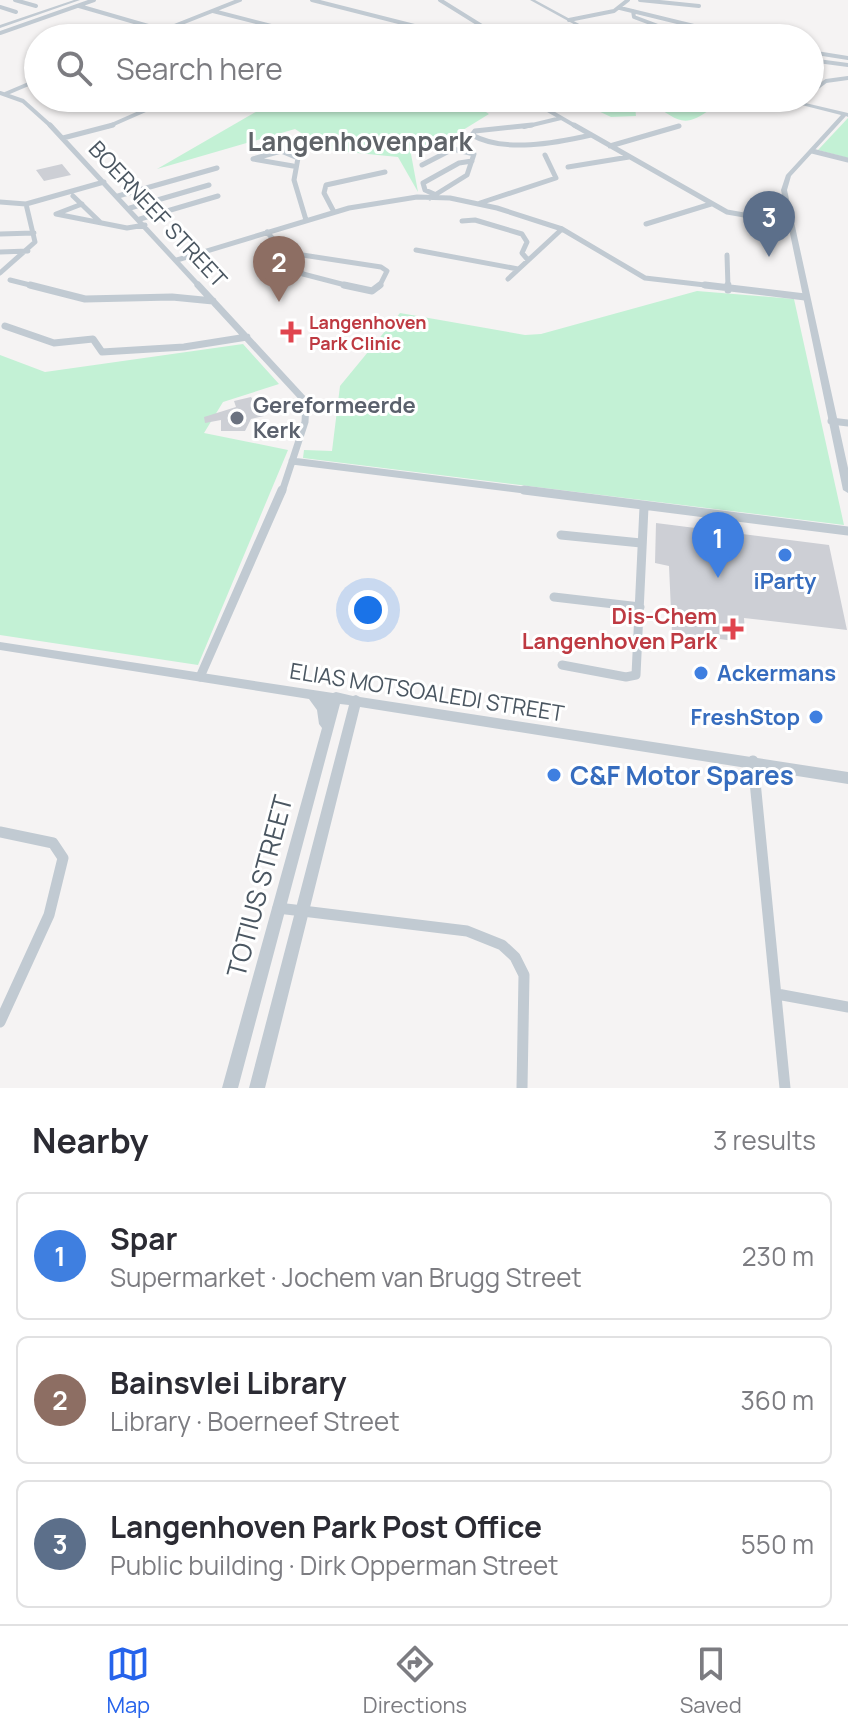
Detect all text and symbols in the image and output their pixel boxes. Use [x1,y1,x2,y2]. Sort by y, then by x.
search box [24,24,824,112]
icon: search [52,46,96,90]
text: Search here [116,48,283,89]
district label: Langenhovenpark [247,123,474,159]
street label: BOERNEEF STREET [82,134,234,294]
pin: 3 [743,191,795,257]
pin: 2 [253,236,305,302]
place label: Langenhoven Park Clinic [309,310,427,355]
marker: Langenhoven Park Clinic [280,321,302,343]
place label: Gereformeerde Kerk [253,390,416,445]
marker: Gereformeerde Kerk [228,409,246,427]
pin: 1 [692,512,744,578]
marker: iParty [776,546,794,564]
place label: iParty [754,566,817,596]
your location [348,590,388,630]
place label: Dis-Chem Langenhoven Park [522,601,718,656]
marker: Dis-Chem Langenhoven Park [724,620,742,638]
street label: ELIAS MOTSOALEDI STREET [288,655,566,729]
place label: Ackermans [717,658,836,688]
marker: Ackermans [692,664,710,682]
place label: FreshStop [690,702,800,732]
marker: FreshStop [807,708,825,726]
place label: C&F Motor Spares [570,757,794,793]
marker: C&F Motor Spares [545,766,563,784]
street label: TOTIUS STREET [217,790,301,981]
text: Nearby [32,1117,148,1163]
text: 3 results [713,1122,816,1158]
text: Spar [110,1218,177,1259]
text: 1 [54,1238,66,1274]
text: 230 m [742,1238,814,1274]
text: Supermarket · Jochem van Brugg Street [110,1259,582,1295]
text: Bainsvlei Library [110,1362,347,1403]
text: 2 [52,1382,68,1418]
text: 360 m [740,1382,814,1418]
text: Library · Boerneef Street [110,1403,400,1439]
text: Langenhoven Park Post Office [110,1506,542,1547]
text: 3 [52,1526,68,1562]
text: 550 m [741,1526,814,1562]
text: Public building · Dirk Opperman Street [110,1547,559,1583]
tab: Map [106,1642,150,1720]
tab: Directions [363,1642,467,1720]
tab: Saved [680,1642,742,1720]

